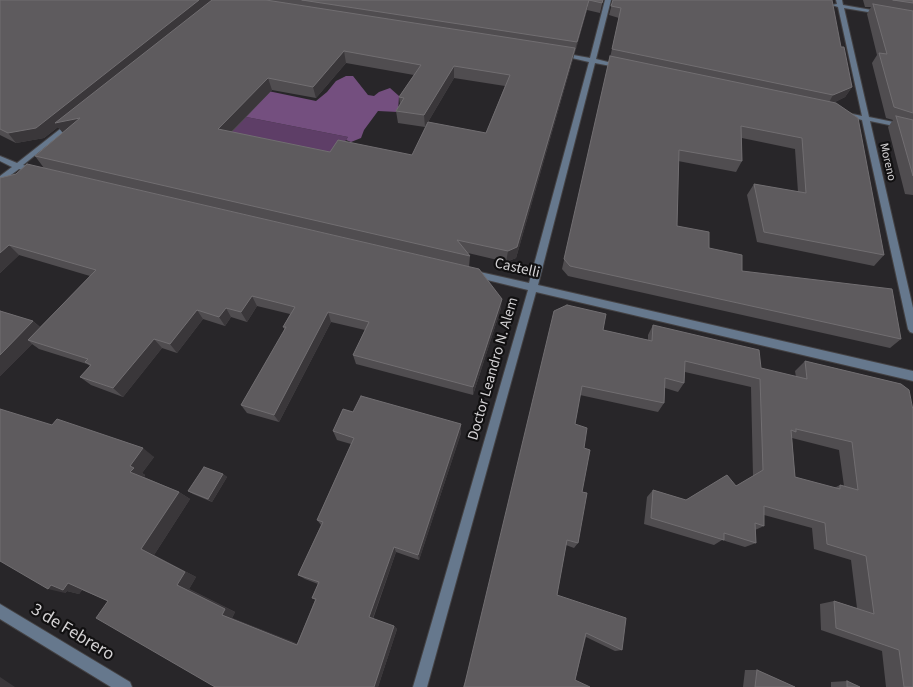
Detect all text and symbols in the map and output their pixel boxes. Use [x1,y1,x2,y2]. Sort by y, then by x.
street label: Moreno [876,142,898,182]
street label: Castelli [493,255,541,283]
street label: Doctor Leandro N. Alem [465,295,523,443]
street label: 3 de Febrero [26,600,118,666]

